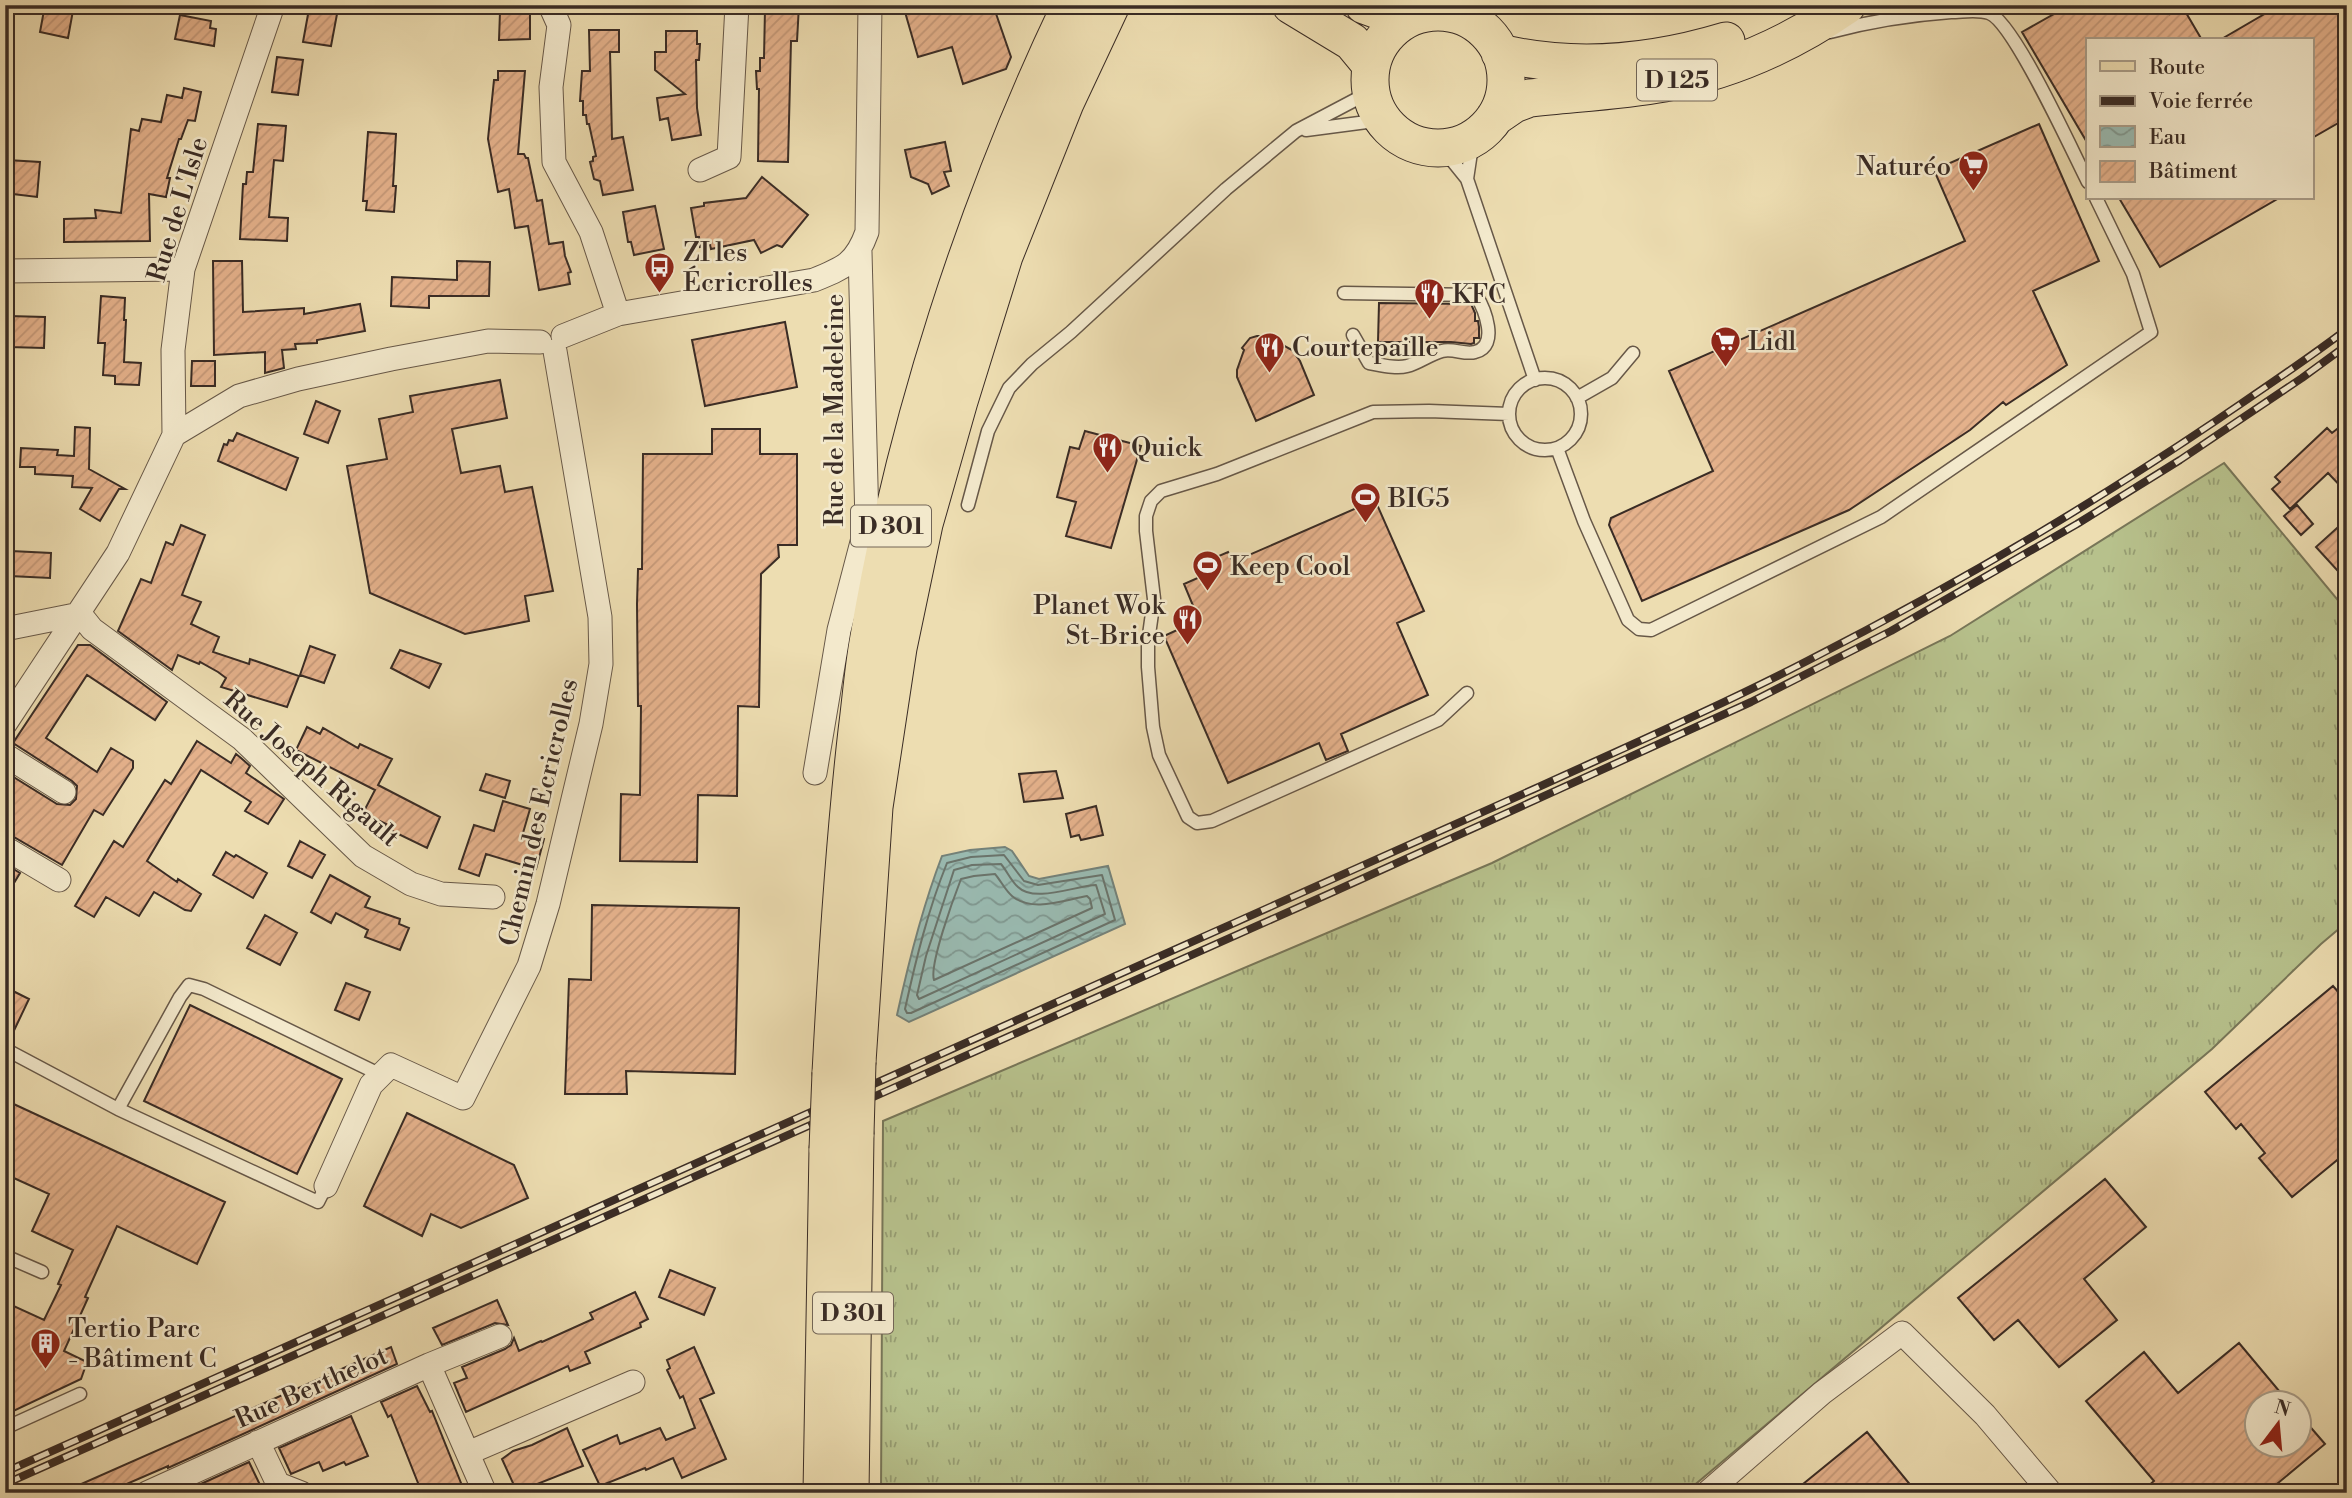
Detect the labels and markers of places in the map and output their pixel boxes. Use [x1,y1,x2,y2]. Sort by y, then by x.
supermarket icon: Naturéo [1957,149,1991,193]
place label: Naturéo [1856,151,1951,183]
place label: ZI les Écricrolles [683,237,813,299]
bus stop icon: ZI les Écricrolles [643,250,677,294]
restaurant icon: KFC [1412,277,1446,321]
place label: KFC [1452,279,1506,311]
supermarket icon: Lidl [1708,324,1742,368]
place label: Lidl [1748,326,1797,358]
restaurant icon: Courtepaille [1252,330,1286,374]
place label: Courtepaille [1292,332,1439,364]
restaurant icon: Quick [1091,430,1125,474]
place label: Quick [1131,432,1203,464]
sports icon: BIG5 [1348,481,1382,525]
place label: BIG5 [1387,483,1450,515]
sports icon: Keep Cool [1190,549,1224,593]
place label: Keep Cool [1230,551,1351,583]
place label: Planet Wok St-Brice [1033,590,1166,652]
restaurant icon: Planet Wok St-Brice [1171,603,1205,647]
place label: Tertio Parc - Bâtiment C [68,1313,217,1375]
building icon: Tertio Parc - Bâtiment C [28,1326,62,1370]

